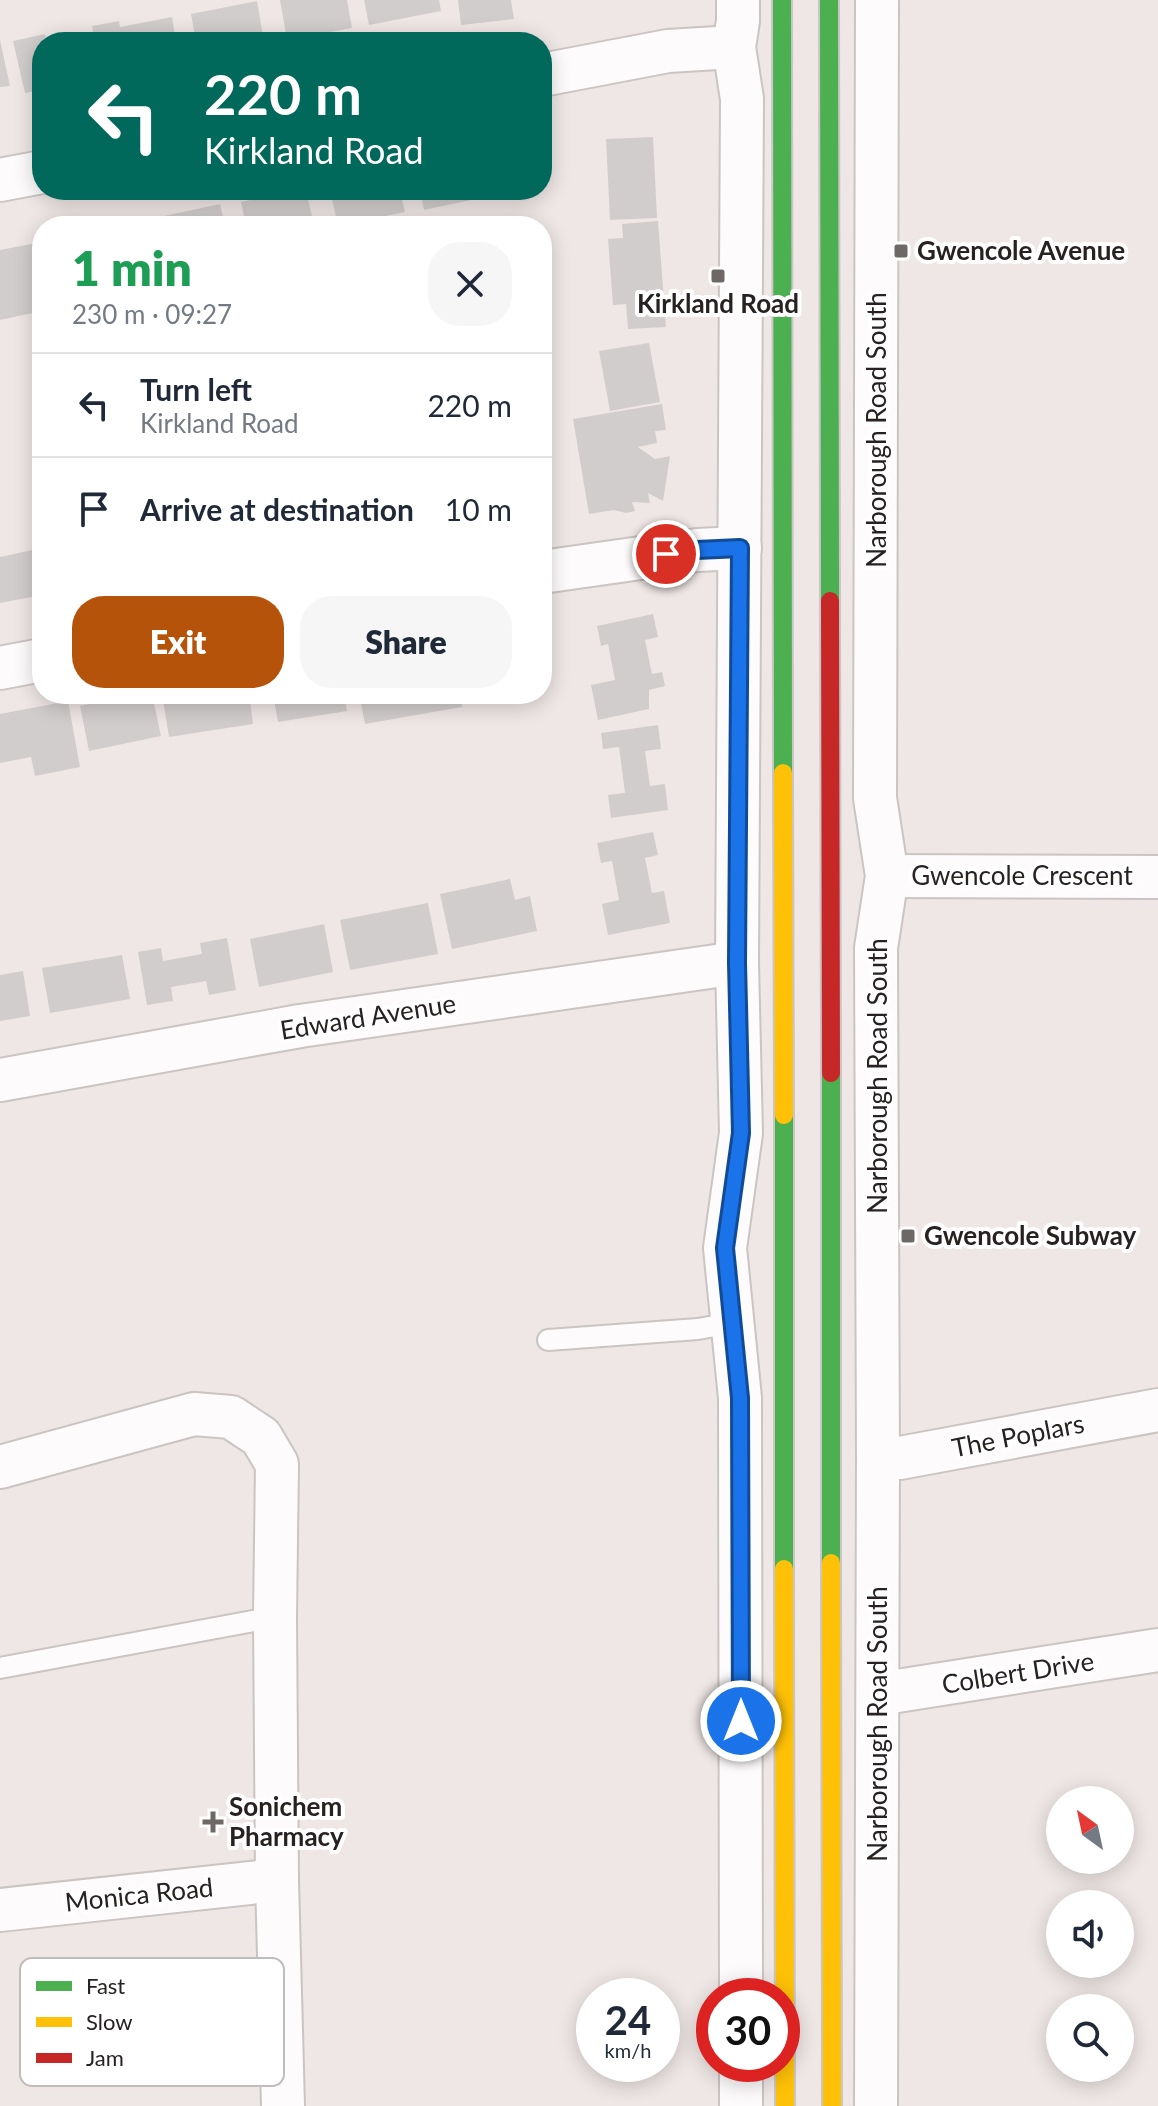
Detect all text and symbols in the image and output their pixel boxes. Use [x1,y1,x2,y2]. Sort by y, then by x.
text: 220 m [204,60,362,127]
icon: left [72,64,176,168]
text: Kirkland Road [204,128,424,172]
place label: Gwencole Avenue [917,234,1125,266]
text: 1 min [72,239,192,296]
button: close [428,242,512,326]
marker: Gwencole Avenue [892,242,910,260]
marker: Kirkland Road [709,267,727,285]
place label: Kirkland Road [637,287,799,319]
street label: Narborough Road South [860,292,892,568]
text: 230 m · 09:27 [72,298,232,330]
text: Turn left [140,371,252,407]
icon: left [72,383,116,427]
text: 220 m [427,387,512,423]
text: Kirkland Road [140,407,299,439]
icon: arrive [72,487,116,531]
text: Arrive at destination [140,491,414,527]
text: 10 m [445,491,512,527]
pin [632,520,700,588]
icon: arrive [644,532,688,576]
button: Exit [72,596,284,688]
button: Share [300,596,512,688]
street label: Gwencole Crescent [911,859,1133,891]
street label: Narborough Road South [861,938,893,1214]
street label: Edward Avenue [278,986,458,1046]
place label: Gwencole Subway [924,1219,1137,1251]
marker: Gwencole Subway [899,1227,917,1245]
street label: The Poplars [949,1407,1087,1464]
street label: Narborough Road South [861,1586,893,1862]
street label: Colbert Drive [939,1644,1096,1700]
position arrow [699,1679,783,1763]
north arrow [1046,1786,1134,1874]
map controls [1046,1786,1134,2082]
place label: Sonichem Pharmacy [229,1790,344,1852]
marker: Sonichem Pharmacy [204,1813,222,1831]
street label: Monica Road [63,1870,215,1918]
button: sound [1046,1890,1134,1978]
legend [20,1958,284,2086]
text: Fast [86,1972,125,1999]
speed limit sign: 30 [696,1978,800,2082]
button: search [1046,1994,1134,2082]
text: 24 [605,1996,651,2044]
text: Slow [86,2008,133,2035]
text: km/h [605,2038,651,2062]
text: Jam [86,2044,124,2071]

